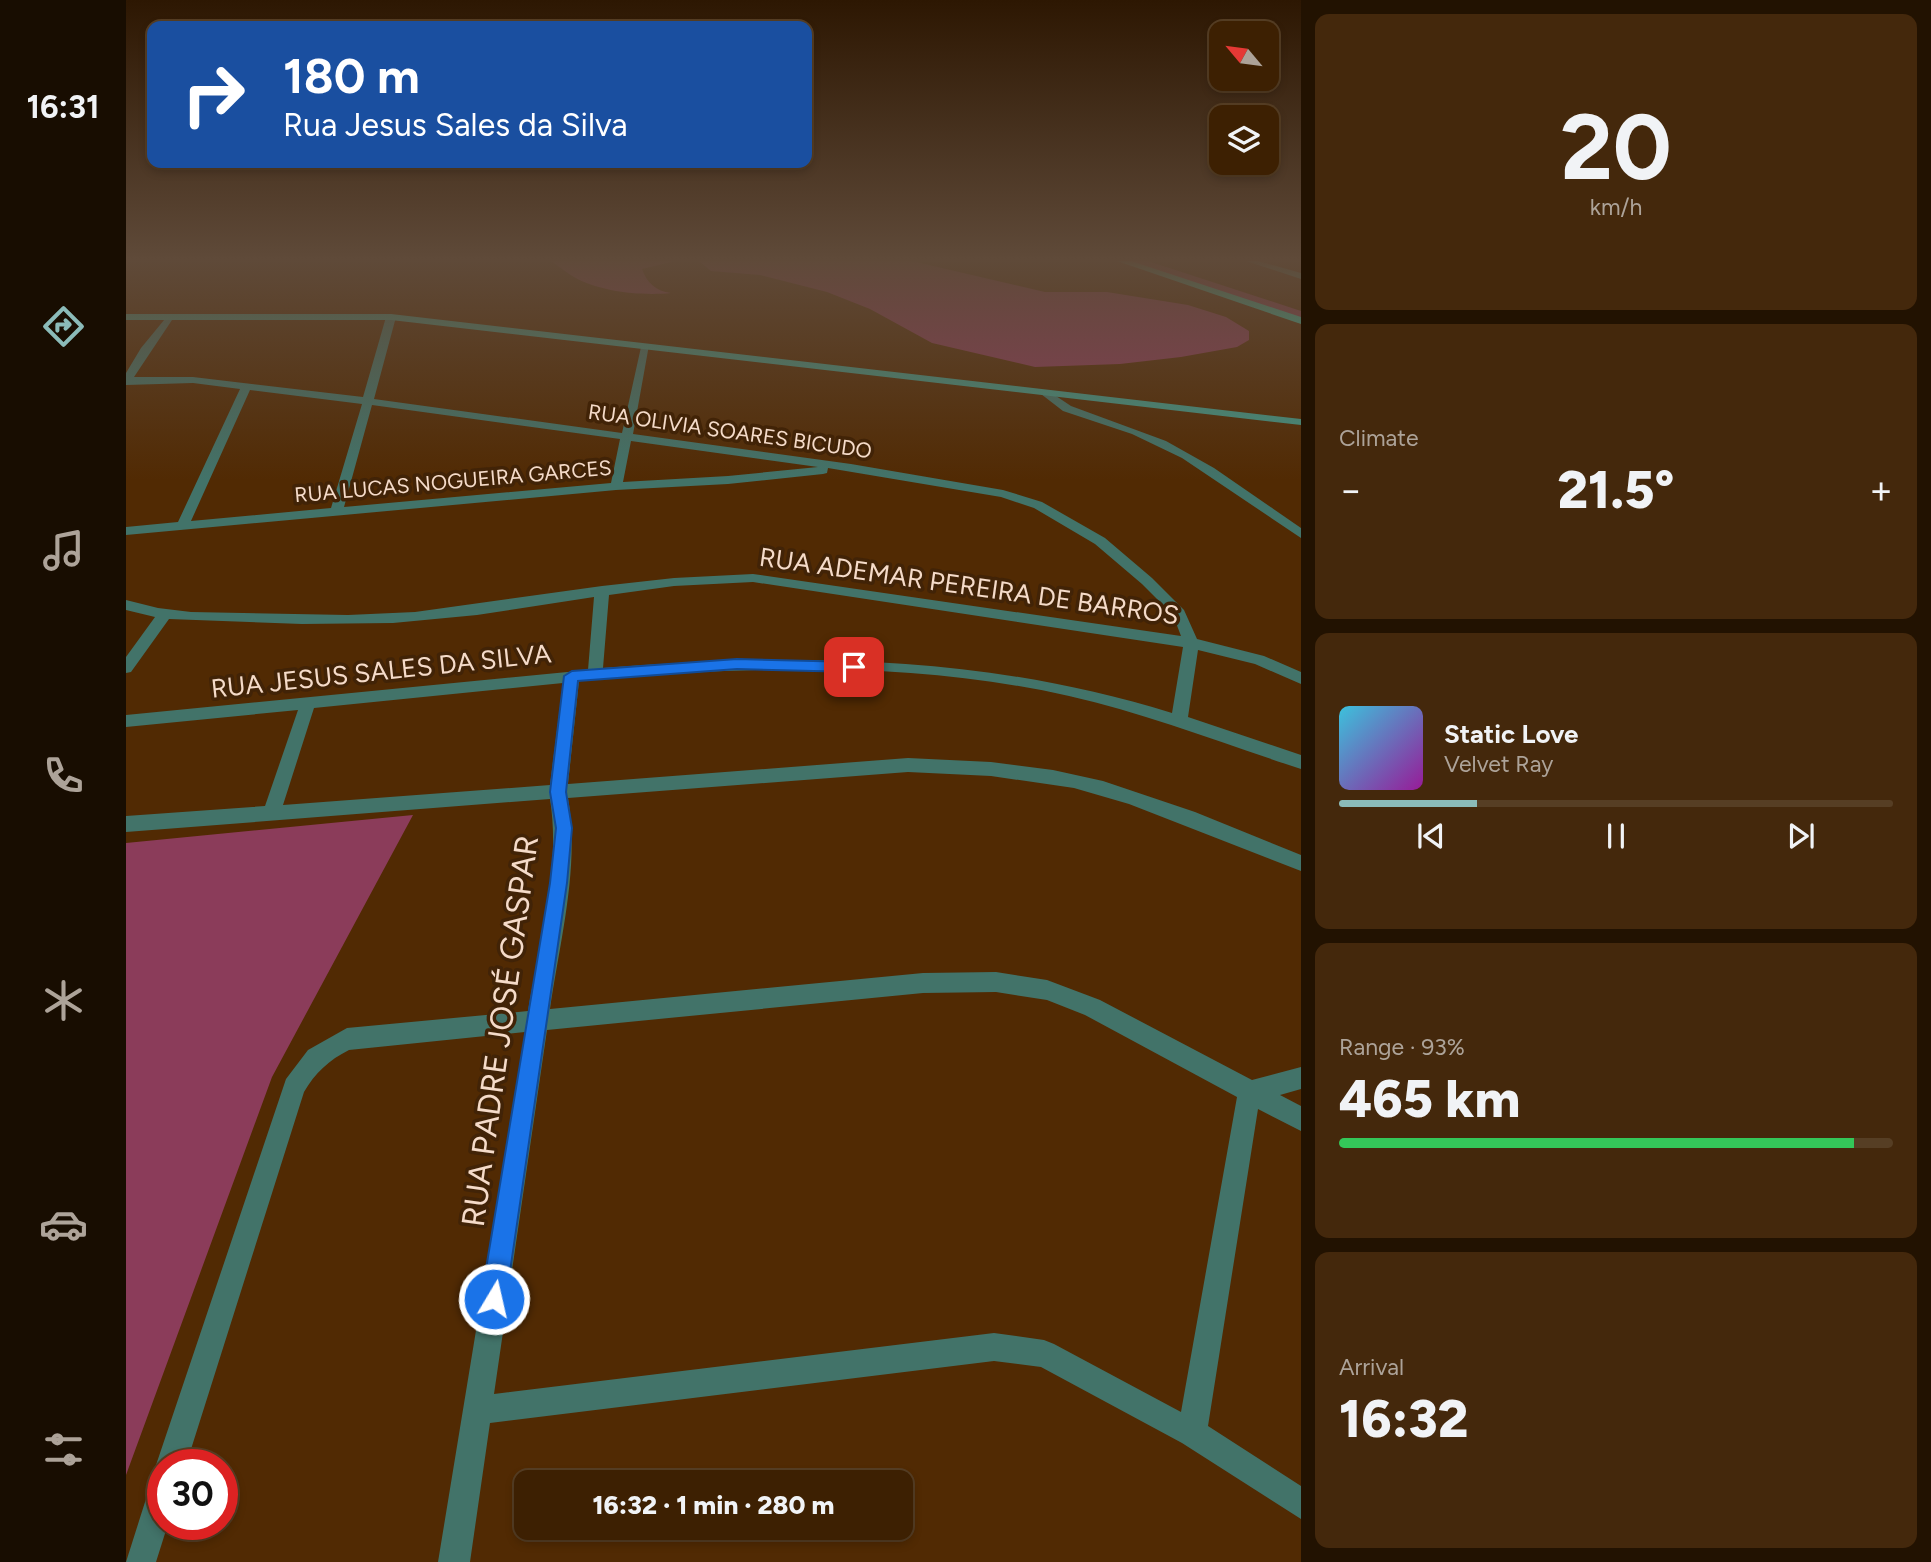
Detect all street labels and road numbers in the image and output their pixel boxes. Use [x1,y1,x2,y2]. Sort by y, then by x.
street label: RUA OLIVIA SOARES BICUDO [587,399,873,463]
street label: RUA LUCAS NOGUEIRA GARCES [293,455,613,507]
street label: RUA ADEMAR PEREIRA DE BARROS [757,541,1181,631]
street label: RUA JESUS SALES DA SILVA [209,637,553,705]
street label: RUA PADRE JOSÉ GASPAR [454,833,546,1229]

